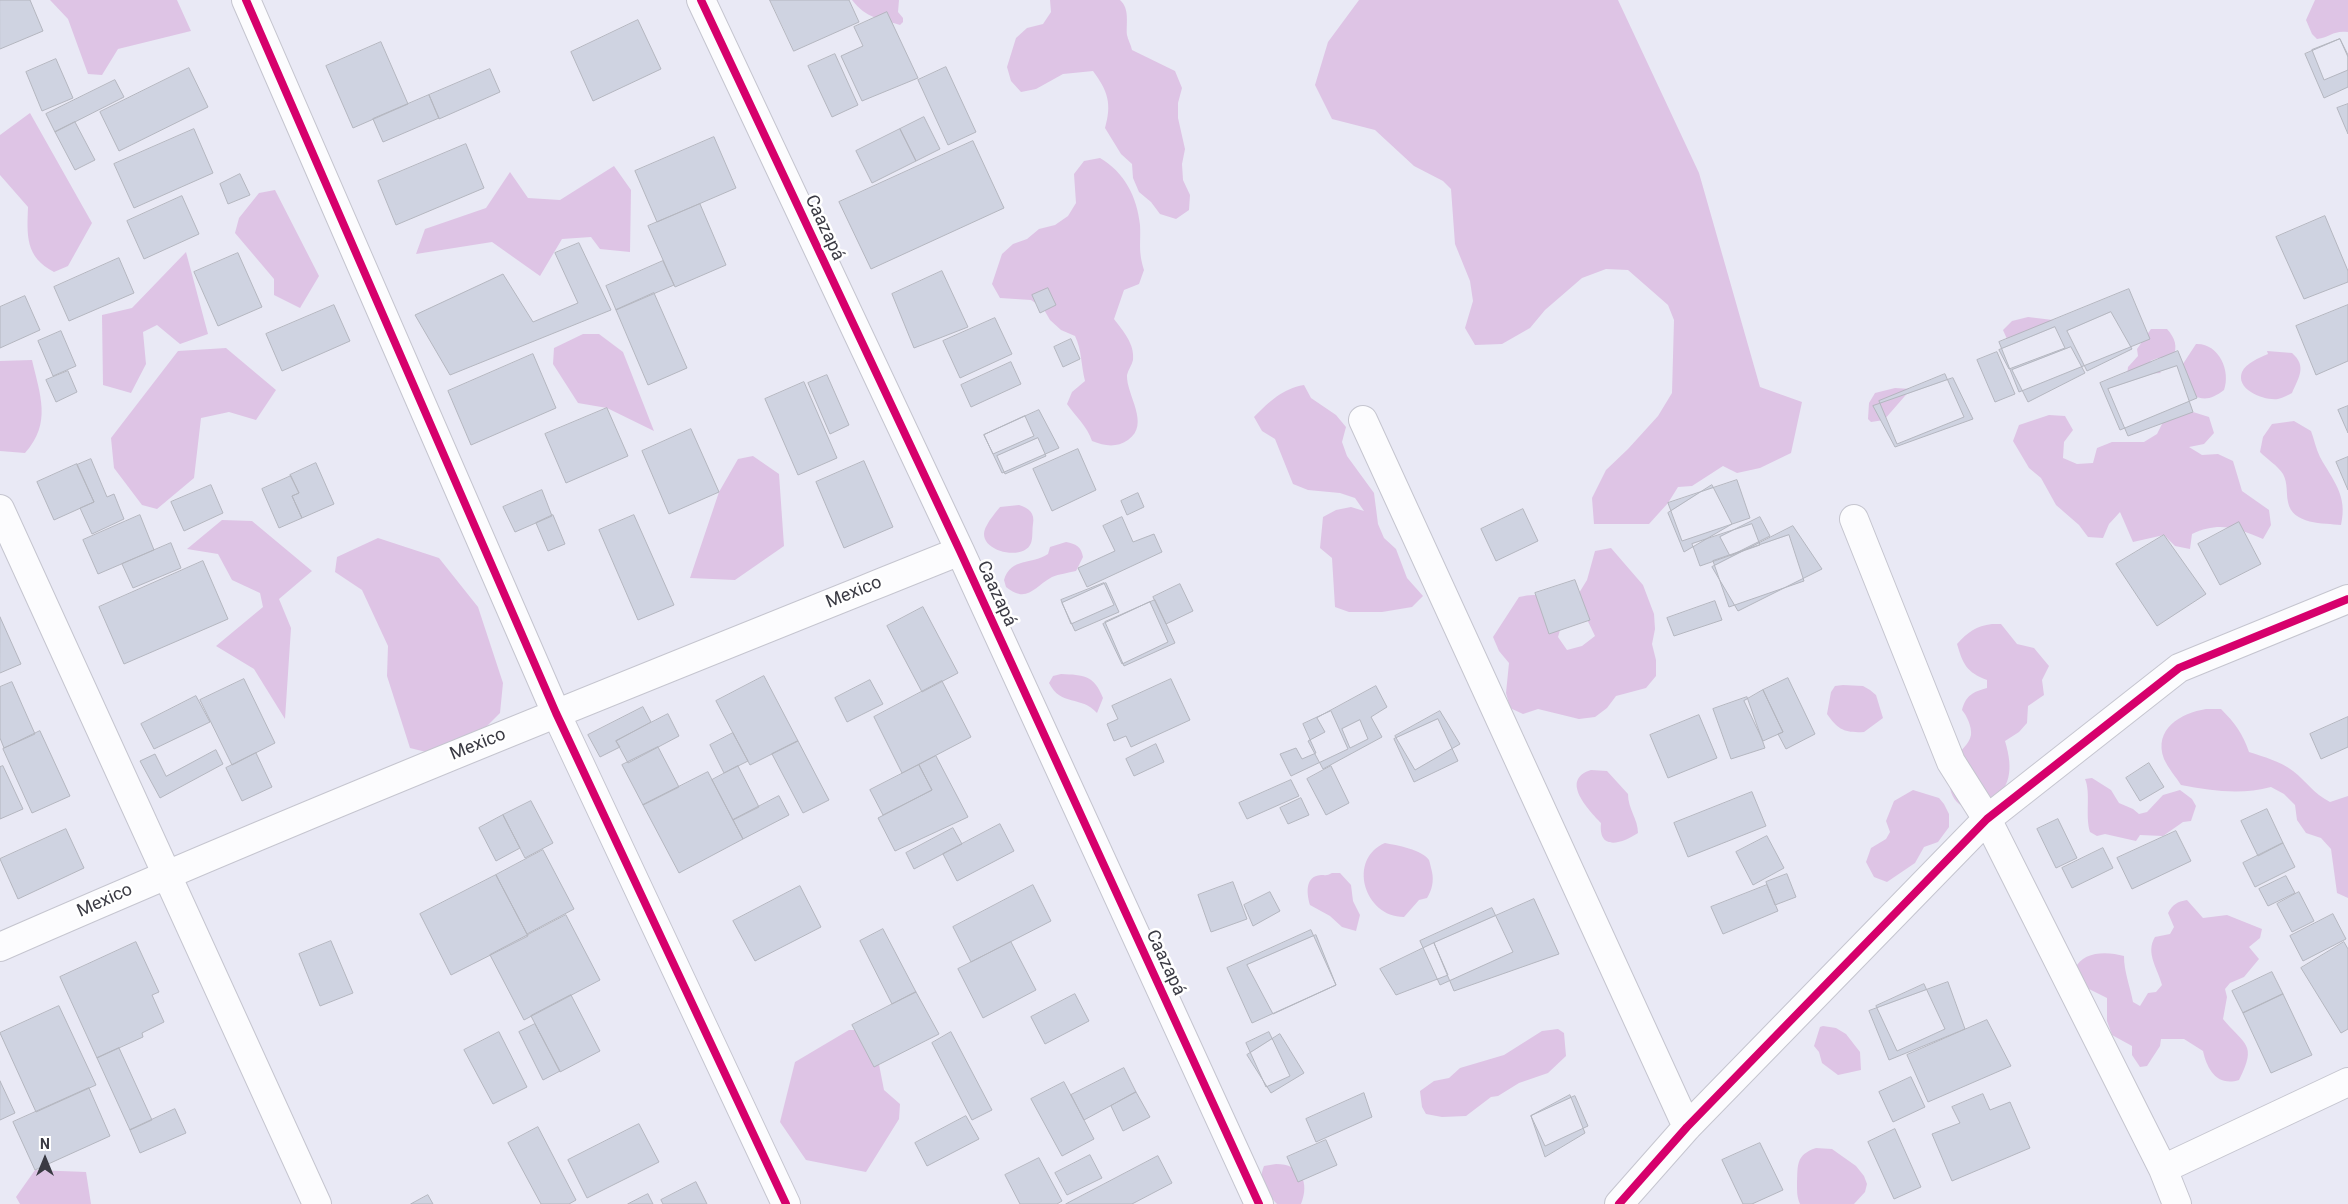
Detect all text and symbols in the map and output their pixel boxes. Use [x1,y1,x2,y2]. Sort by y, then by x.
street label: Caazapá [799,192,849,264]
street label: Caazapá [971,558,1021,630]
street label: Mexico [823,572,885,614]
street label: Mexico [447,724,509,766]
street label: Mexico [74,879,136,923]
street label: Caazapá [1140,927,1190,999]
north arrow [20,1134,70,1184]
text: N [40,1136,50,1152]

